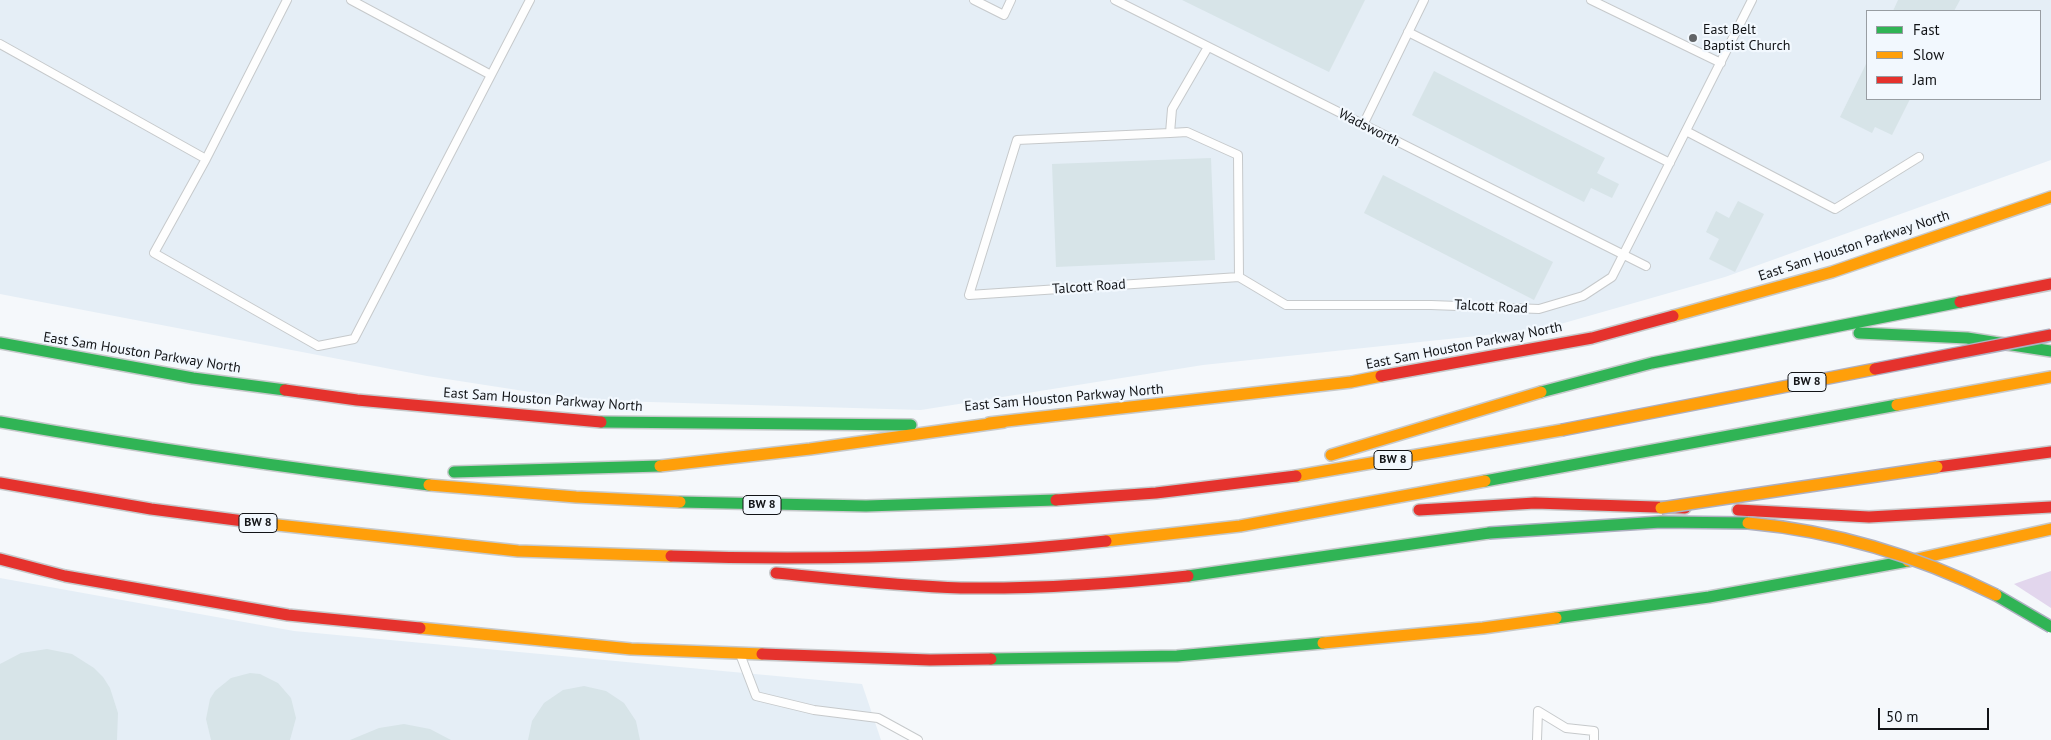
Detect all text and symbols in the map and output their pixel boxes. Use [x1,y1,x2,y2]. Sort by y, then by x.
legend [1866,10,2041,100]
text: Fast [1913,20,1940,39]
place label: East Belt Baptist Church [1703,22,1790,54]
marker: East Belt Baptist Church [1687,32,1699,44]
text: Slow [1913,45,1944,64]
text: Jam [1913,70,1937,89]
street label: Wadsworth [1336,105,1402,151]
street label: East Sam Houston Parkway North [1756,207,1952,285]
street label: Talcott Road [1052,276,1126,298]
street label: Talcott Road [1454,297,1528,317]
street label: East Sam Houston Parkway North [1364,319,1564,373]
street label: East Sam Houston Parkway North [42,329,242,377]
road number: BW 8 [1788,372,1826,392]
street label: East Sam Houston Parkway North [964,381,1164,415]
street label: East Sam Houston Parkway North [443,385,643,415]
road number: BW 8 [1374,450,1412,470]
road number: BW 8 [743,496,781,514]
road number: BW 8 [239,514,277,532]
scale bar [1881,698,1992,730]
text: 50 m [1886,707,1919,726]

